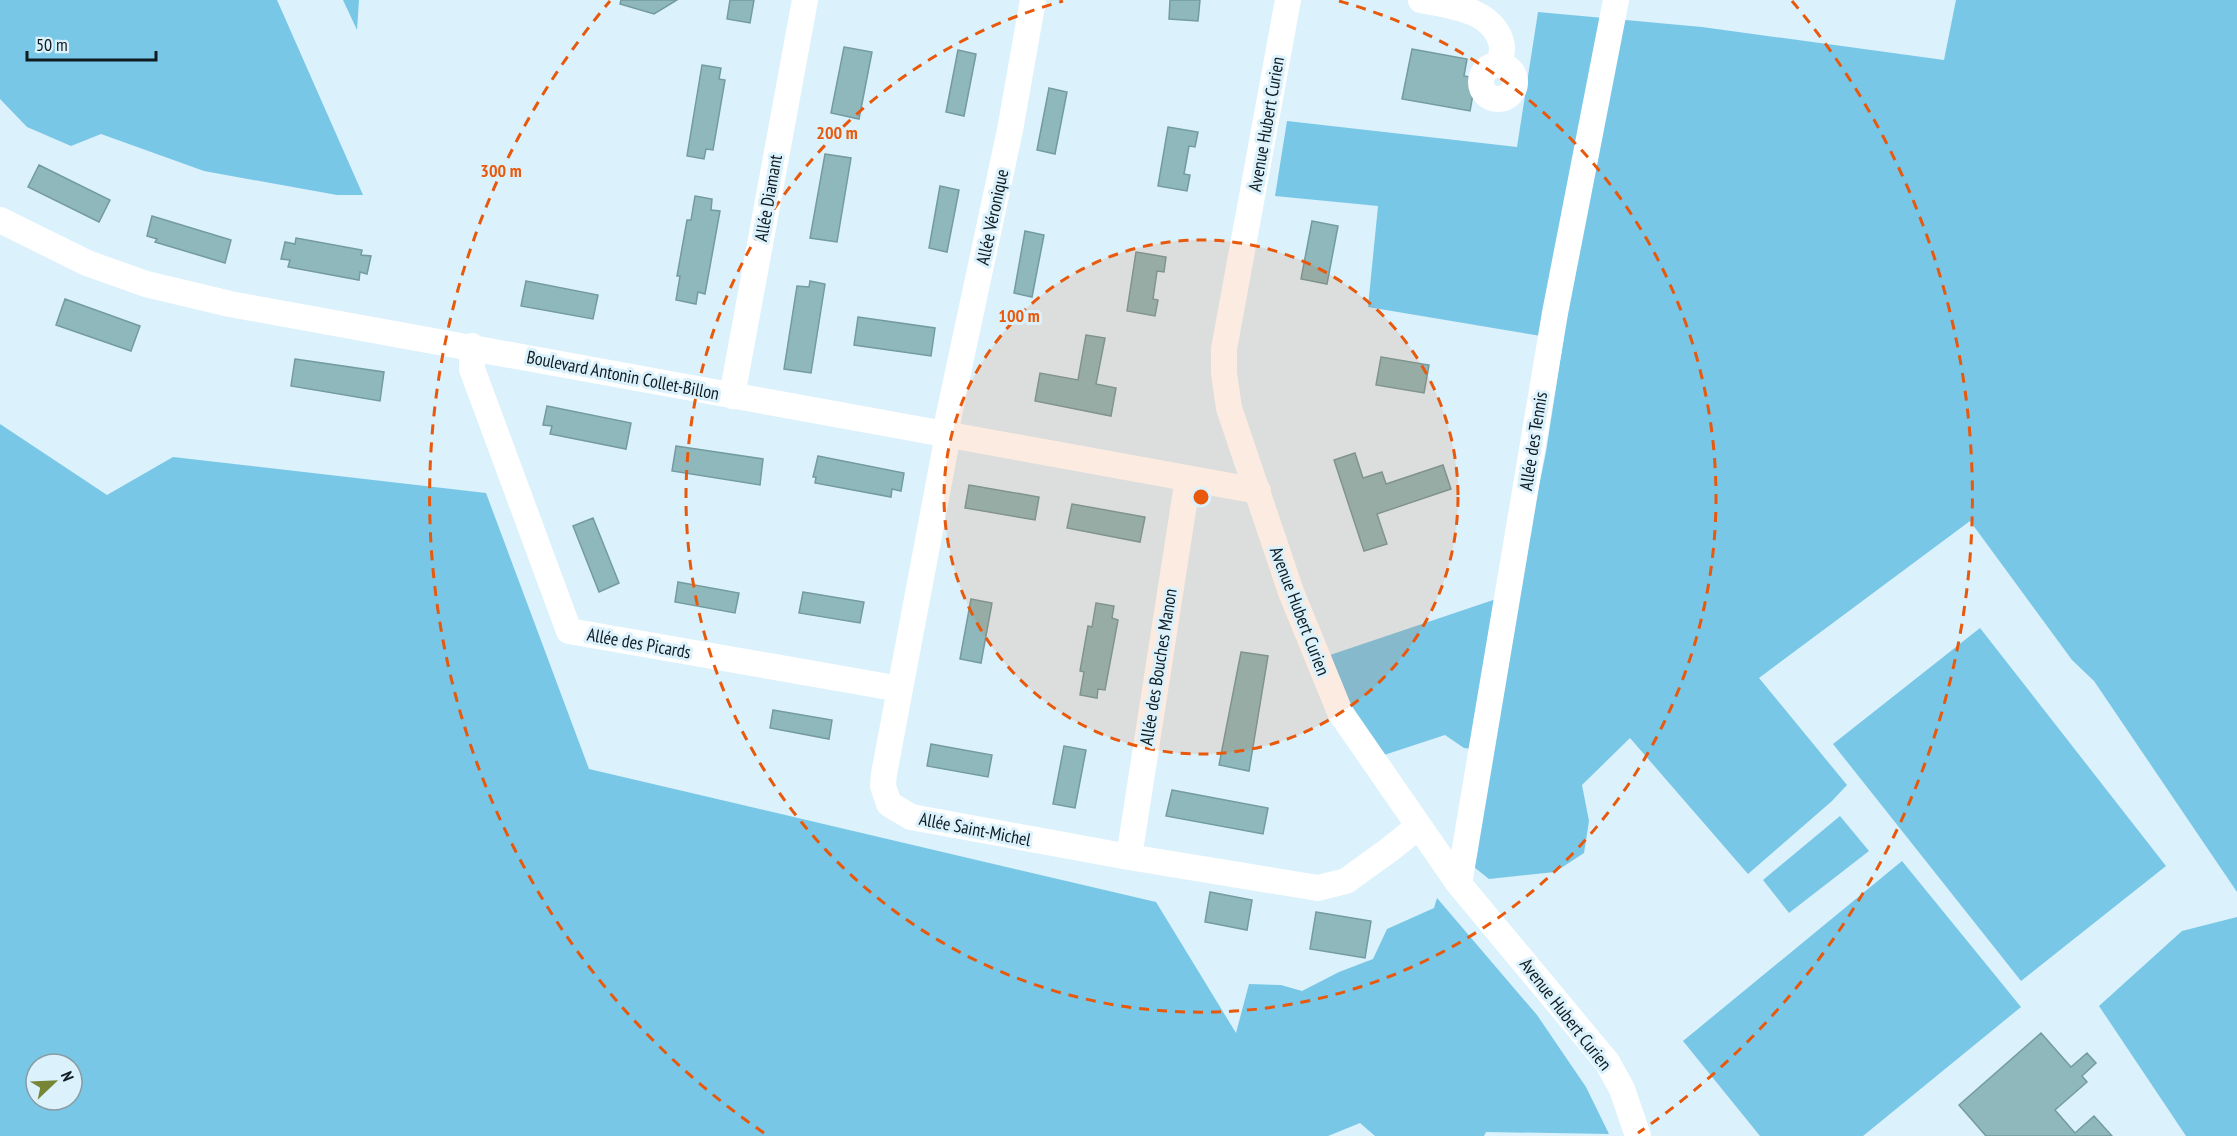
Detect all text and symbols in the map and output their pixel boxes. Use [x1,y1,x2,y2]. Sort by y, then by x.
scale bar [27,24,156,62]
text: 50 m [36,33,68,56]
street label: Avenue Hubert Curien [1243,55,1289,193]
text: 200 m [816,121,858,144]
street label: Allée Diamant [749,153,787,243]
text: 300 m [480,159,522,182]
street label: Allée Véronique [971,167,1013,267]
text: 100 m [998,304,1040,327]
street label: Boulevard Antonin Collet-Billon [525,345,721,405]
street label: Allée des Tennis [1514,390,1552,492]
centre of rings [1191,487,1211,507]
street label: Avenue Hubert Curien [1265,543,1335,679]
street label: Allée des Bouches Manon [1134,587,1182,747]
street label: Allée des Picards [585,623,693,663]
street label: Allée Saint-Michel [917,807,1034,851]
street label: Avenue Hubert Curien [1515,953,1617,1075]
north arrow [24,1052,84,1112]
text: N [57,1068,79,1084]

